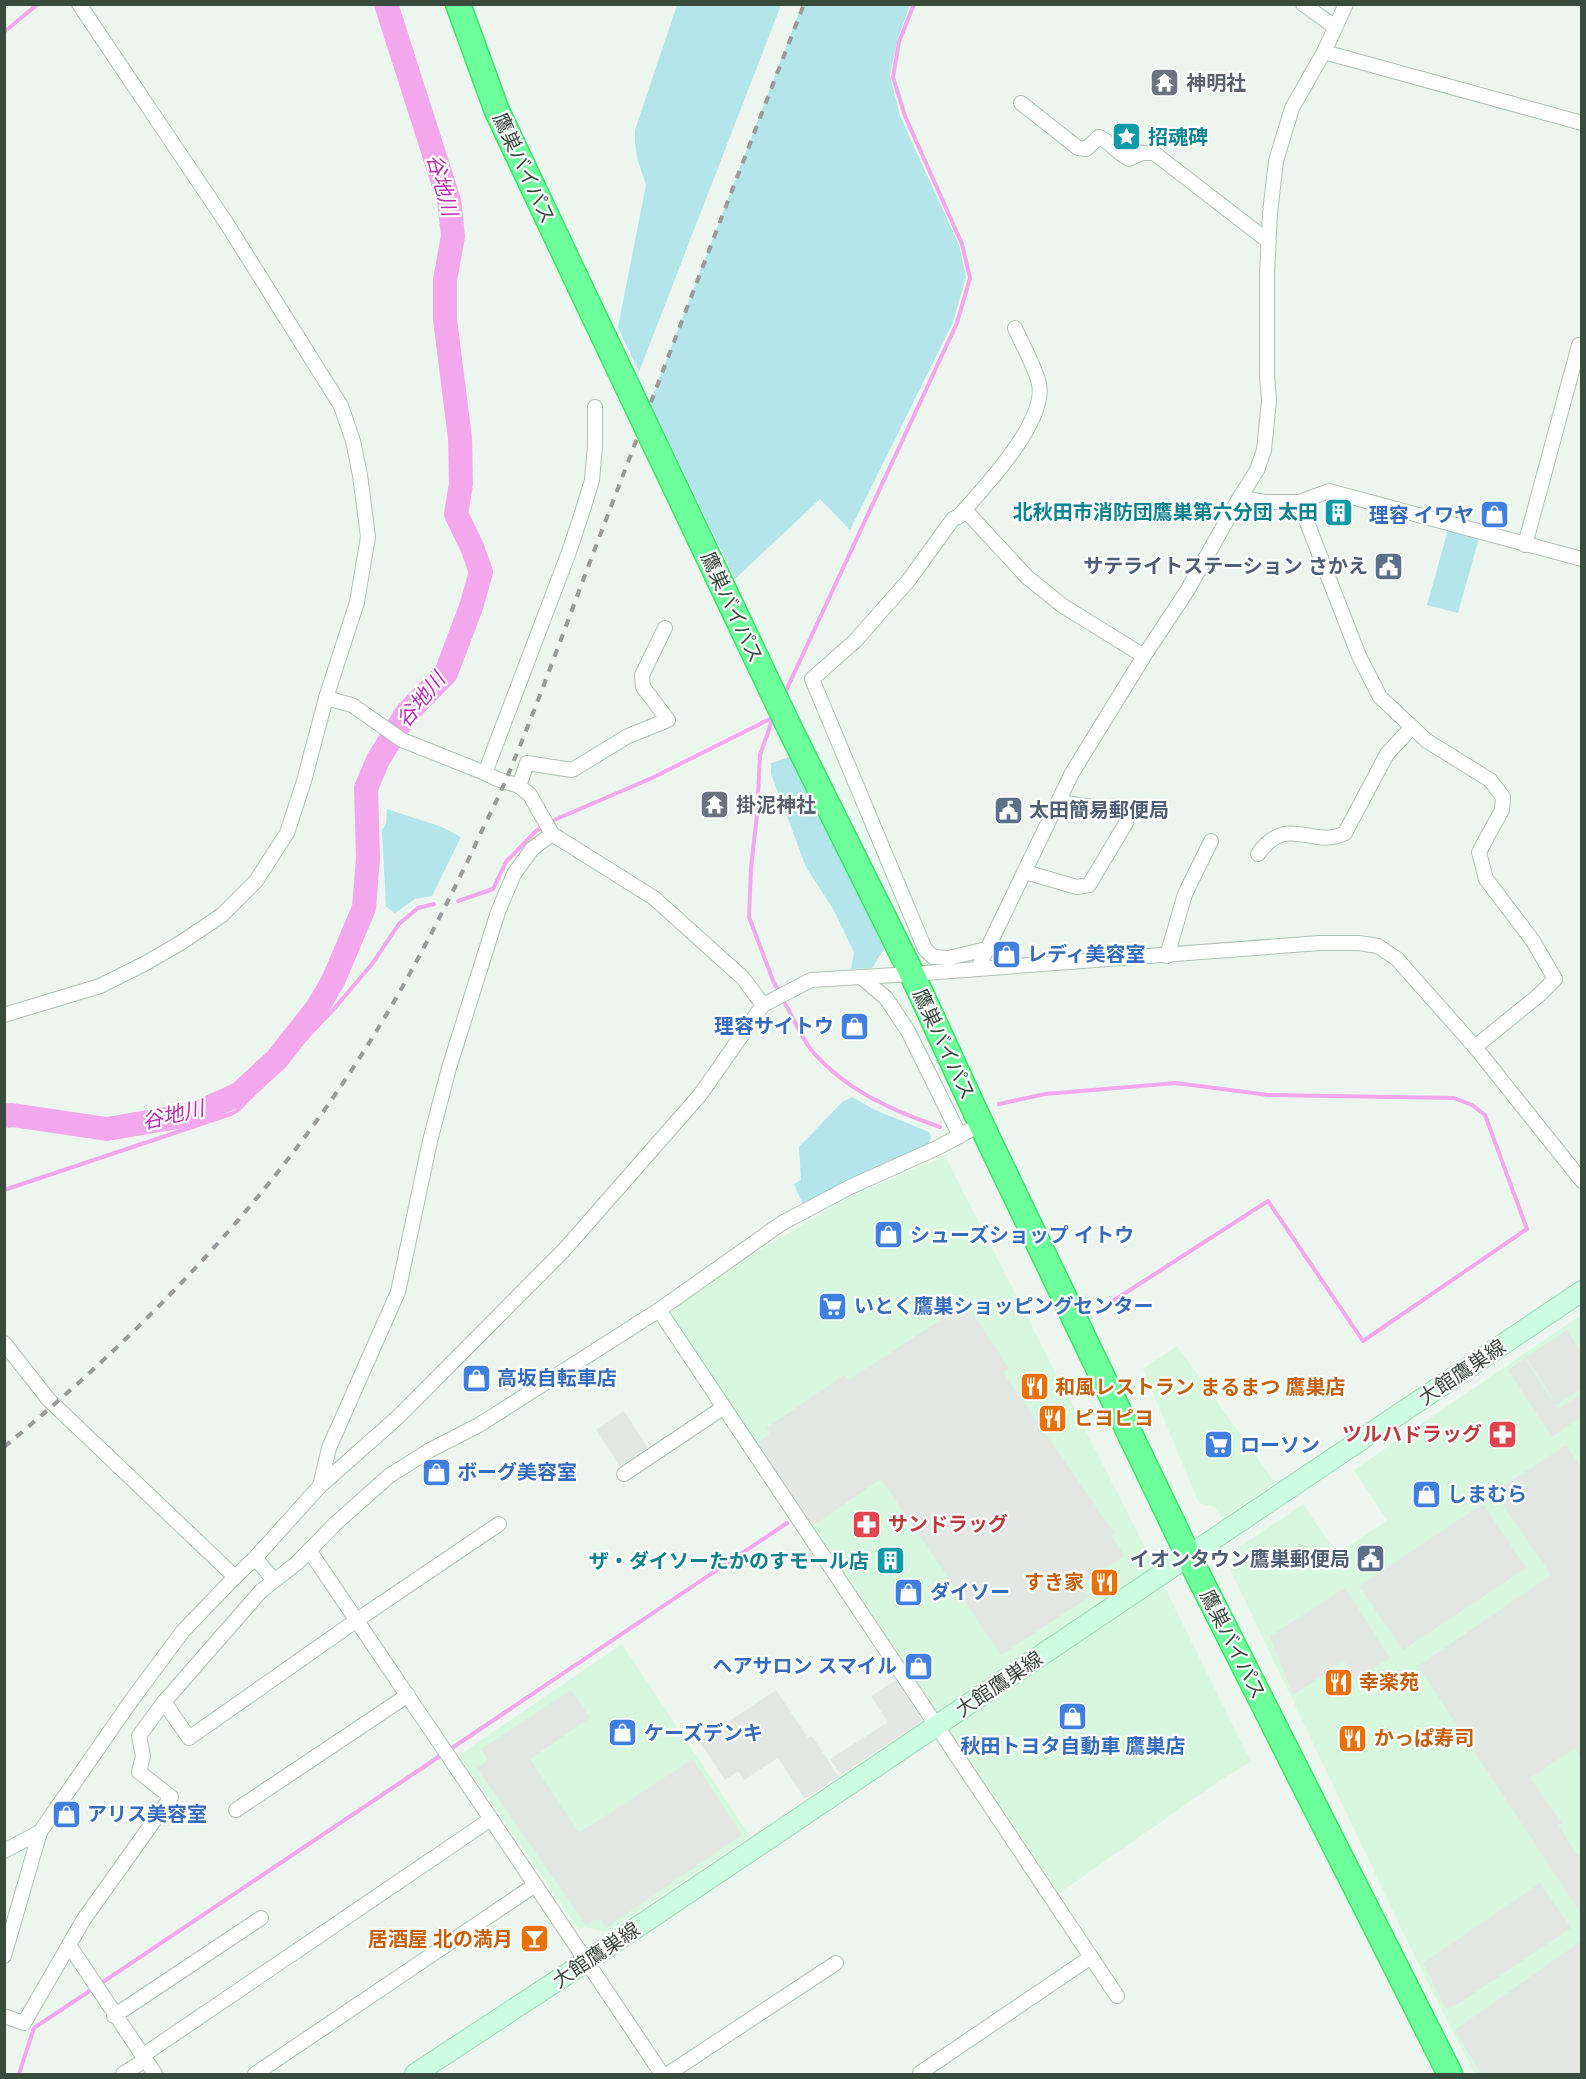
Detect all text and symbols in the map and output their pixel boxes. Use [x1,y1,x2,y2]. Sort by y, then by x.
temple icon: 神明社 [1149,67,1181,99]
place label: 神明社 [1186,72,1246,96]
street label: 鷹巣バイパス [487,109,559,228]
place icon: 招魂碑 [1111,121,1143,153]
place label: 招魂碑 [1148,126,1208,150]
water label: 谷地川 [421,151,462,221]
building icon: 北秋田市消防団鷹巣第六分団 太田 [1323,496,1355,528]
shop icon: 理容 イワヤ [1479,499,1511,531]
place label: 北秋田市消防団鷹巣第六分団 太田 [1013,501,1318,525]
place label: 理容 イワヤ [1369,504,1474,528]
street label: 鷹巣バイパス [695,548,767,667]
public building icon: サテライトステーション さかえ [1373,550,1405,582]
place label: サテライトステーション さかえ [1083,555,1368,579]
water label: 谷地川 [392,666,452,733]
temple icon: 掛泥神社 [699,789,731,821]
place label: 掛泥神社 [736,794,816,818]
public building icon: 太田簡易郵便局 [992,794,1024,826]
place label: 太田簡易郵便局 [1029,799,1169,823]
shop icon: レディ美容室 [990,938,1022,970]
place label: レディ美容室 [1027,943,1146,967]
street label: 鷹巣バイパス [907,985,979,1104]
shop icon: 理容サイトウ [839,1010,871,1042]
place label: 理容サイトウ [714,1015,834,1039]
water label: 谷地川 [140,1096,209,1135]
shop icon: シューズショップ イトウ [873,1219,905,1251]
place label: シューズショップ イトウ [910,1224,1134,1248]
supermarket icon: いとく鷹巣ショッピングセンター [817,1290,849,1322]
place label: いとく鷹巣ショッピングセンター [854,1295,1153,1319]
street label: 大館鷹巣線 [1414,1335,1511,1411]
shop icon: 高坂自転車店 [460,1362,492,1394]
place label: 高坂自転車店 [497,1367,617,1391]
restaurant icon: 和風レストラン まるまつ 鷹巣店 [1018,1371,1050,1403]
place label: 和風レストラン まるまつ 鷹巣店 [1055,1376,1345,1400]
restaurant icon: ピヨピヨ [1037,1402,1069,1434]
place label: ピヨピヨ [1074,1407,1154,1431]
pharmacy icon: ツルハドラッグ [1487,1418,1519,1450]
place label: ツルハドラッグ [1342,1423,1482,1447]
supermarket icon: ローソン [1203,1429,1235,1461]
place label: ローソン [1240,1434,1320,1458]
shop icon: ボーグ美容室 [420,1456,452,1488]
place label: ボーグ美容室 [457,1461,577,1485]
shop icon: しまむら [1410,1478,1442,1510]
place label: しまむら [1447,1483,1527,1507]
pharmacy icon: サンドラッグ [851,1508,883,1540]
place label: サンドラッグ [888,1513,1008,1537]
public building icon: イオンタウン鷹巣郵便局 [1355,1543,1387,1575]
building icon: ザ・ダイソーたかのすモール店 [874,1545,906,1577]
place label: イオンタウン鷹巣郵便局 [1130,1548,1350,1572]
place label: ザ・ダイソーたかのすモール店 [589,1550,869,1574]
restaurant icon: すき家 [1089,1566,1121,1598]
place label: すき家 [1024,1571,1084,1595]
shop icon: ダイソー [893,1576,925,1608]
place label: ダイソー [930,1581,1010,1605]
street label: 鷹巣バイパス [1194,1586,1270,1703]
street label: 大館鷹巣線 [951,1647,1048,1723]
shop icon: ヘアサロン スマイル [902,1650,934,1682]
place label: ヘアサロン スマイル [712,1655,897,1679]
restaurant icon: 幸楽苑 [1322,1666,1354,1698]
place label: 幸楽苑 [1359,1671,1419,1695]
shop icon: 秋田トヨタ自動車 鷹巣店 [1057,1700,1089,1732]
shop icon: ケーズデンキ [607,1717,639,1749]
place label: ケーズデンキ [644,1722,763,1746]
restaurant icon: かっぱ寿司 [1337,1722,1369,1754]
place label: かっぱ寿司 [1374,1727,1474,1751]
place label: 秋田トヨタ自動車 鷹巣店 [960,1735,1186,1759]
shop icon: アリス美容室 [50,1798,82,1830]
place label: アリス美容室 [87,1803,207,1827]
street label: 大館鷹巣線 [548,1918,645,1994]
bar icon: 居酒屋 北の満月 [518,1923,550,1955]
place label: 居酒屋 北の満月 [368,1928,513,1952]

